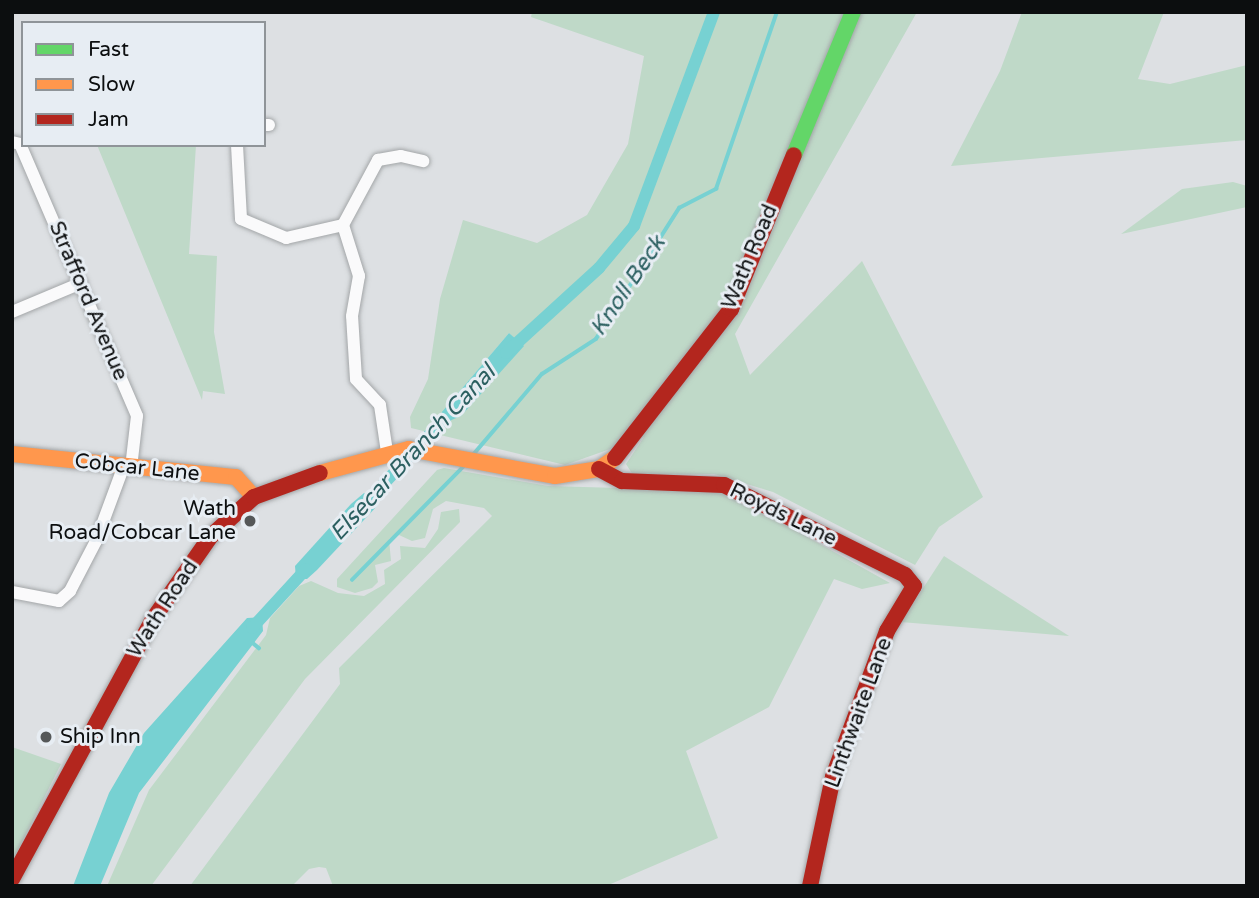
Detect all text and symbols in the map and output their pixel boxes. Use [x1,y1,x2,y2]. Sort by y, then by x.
legend [21,21,266,147]
text: Fast [88,37,129,62]
text: Slow [88,72,135,97]
text: Jam [88,107,129,132]
street label: Wath Road [717,201,783,313]
street label: Strafford Avenue [43,218,133,384]
water label: Knoll Beck [585,231,671,341]
water label: Elsecar Branch Canal [325,360,501,546]
street label: Cobcar Lane [73,449,201,487]
street label: Royds Lane [725,478,841,552]
place label: Wath Road/Cobcar Lane [49,496,236,546]
marker: Wath Road/Cobcar Lane [242,513,258,529]
street label: Wath Road [122,556,204,662]
street label: Linthwaite Lane [820,635,898,791]
place label: Ship Inn [60,724,141,750]
marker: Ship Inn [38,729,54,745]

